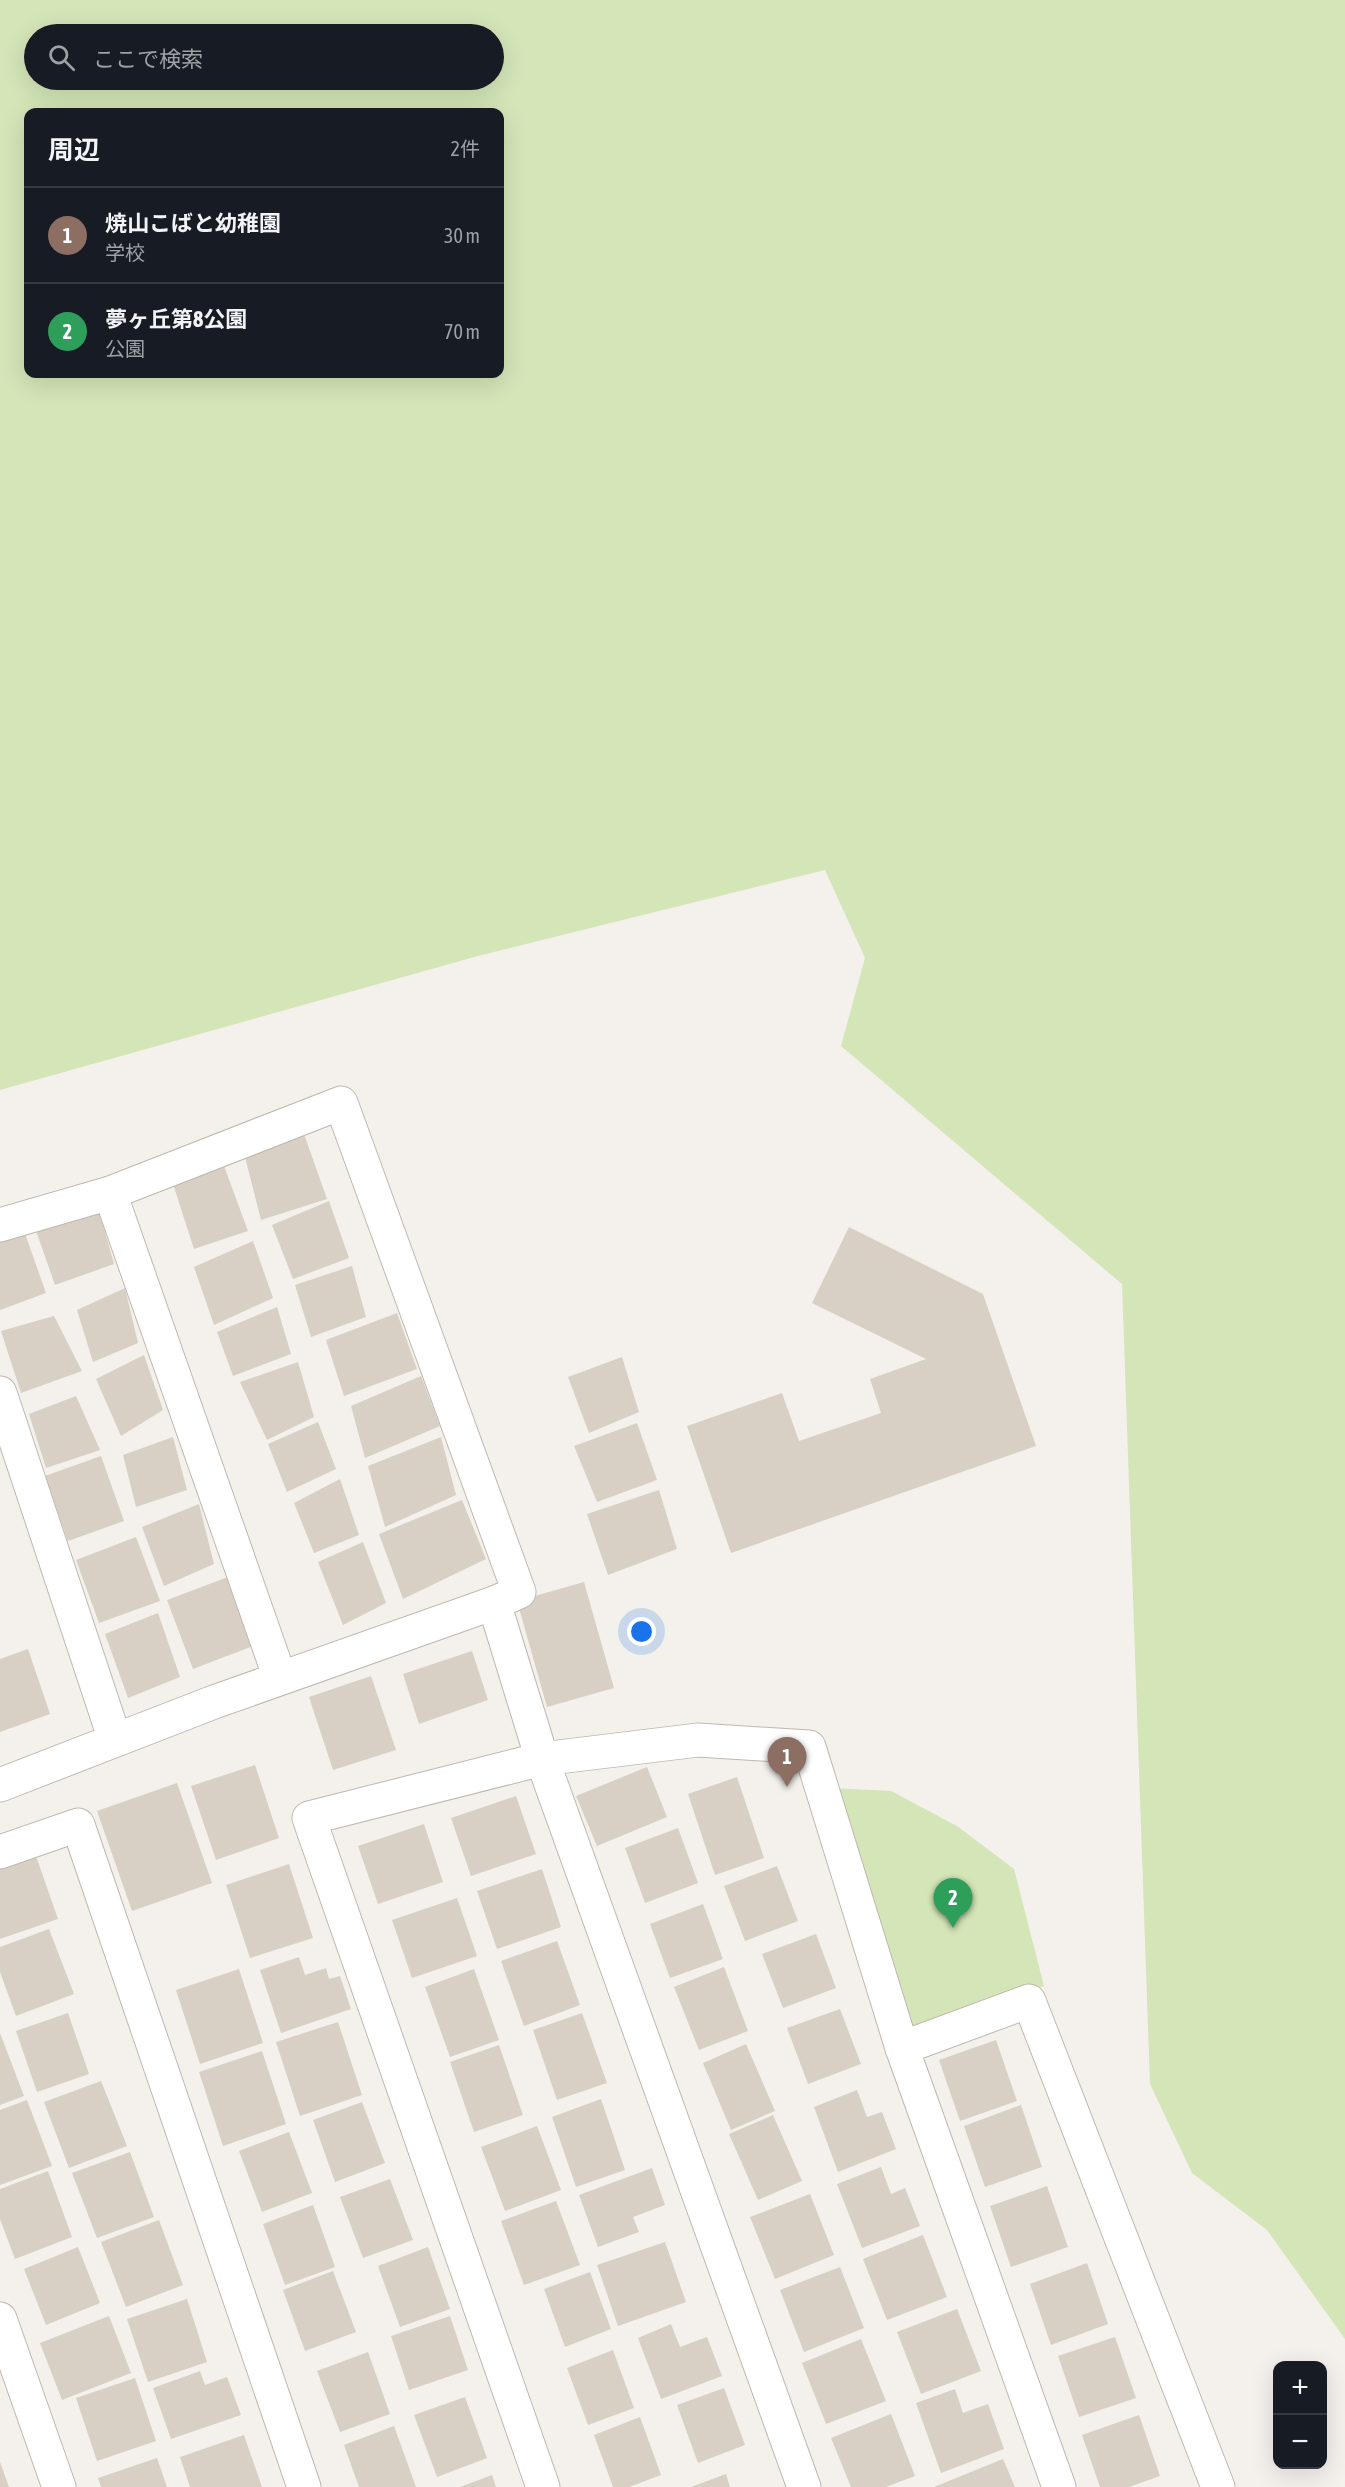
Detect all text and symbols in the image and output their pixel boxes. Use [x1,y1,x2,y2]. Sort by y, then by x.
search box [24,24,504,90]
icon: search [45,41,78,74]
text: ここで検索 [93,46,203,72]
text: 周辺 [48,135,100,165]
text: 2件 [451,137,480,160]
text: 焼山こばと幼稚園 [105,210,281,236]
text: 1 [63,224,72,247]
text: 30 m [444,224,480,247]
text: 学校 [105,241,145,264]
text: 夢ヶ丘第8公園 [105,306,247,332]
text: 2 [63,320,72,343]
text: 70 m [444,320,480,343]
text: 公園 [105,337,145,360]
your location [627,1617,656,1646]
pin: 1 [768,1738,806,1787]
pin: 2 [934,1878,972,1928]
map controls [1273,2361,1327,2469]
button: + [1273,2361,1327,2415]
button: − [1273,2415,1327,2469]

